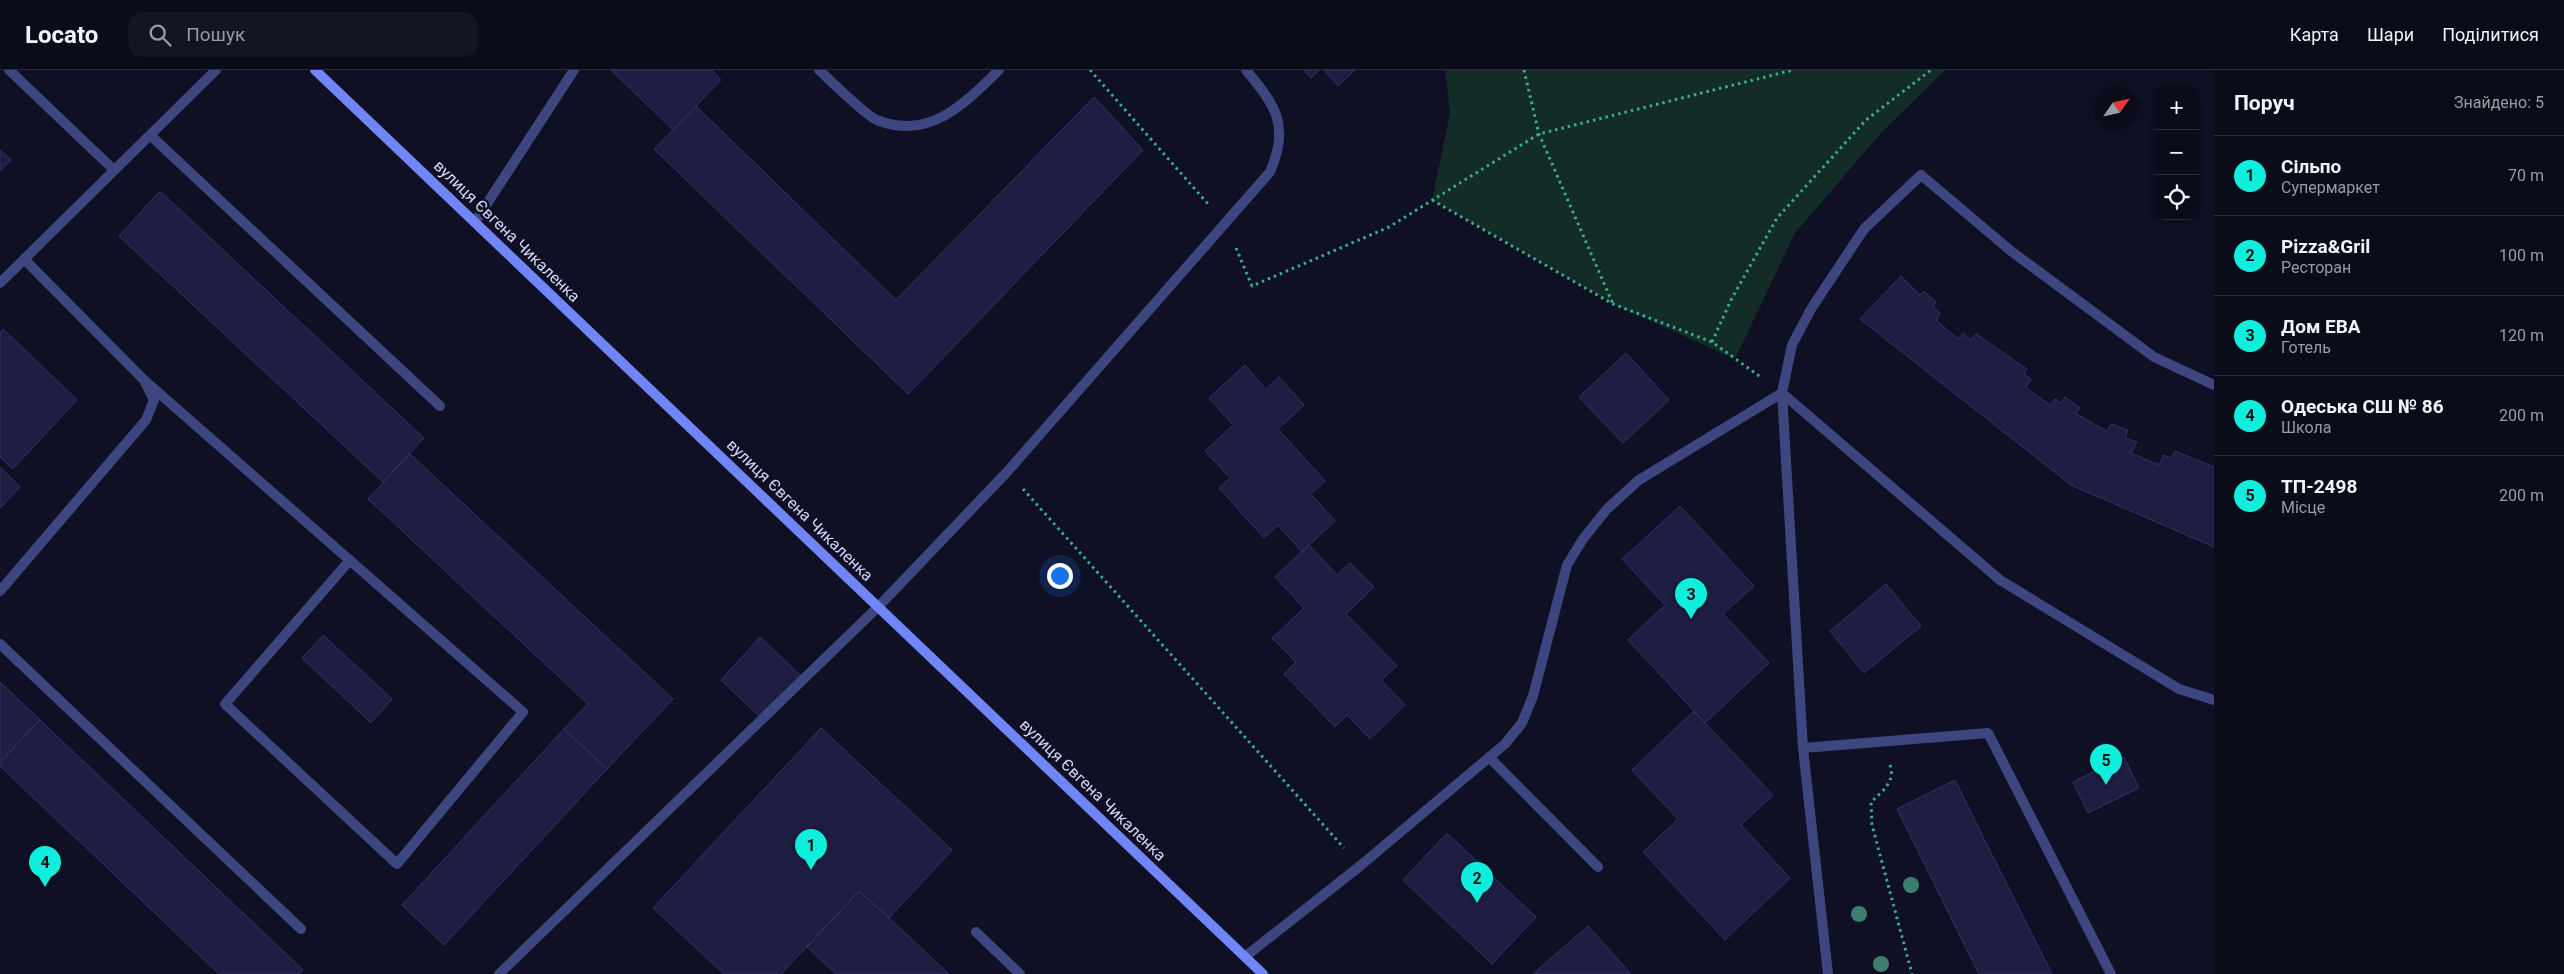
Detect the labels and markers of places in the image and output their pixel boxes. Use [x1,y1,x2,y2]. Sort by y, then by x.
pin: 3 [1675,578,1707,619]
pin: 5 [2090,744,2122,785]
pin: 1 [795,829,827,870]
pin: 4 [29,846,61,887]
pin: 2 [1461,862,1493,903]

